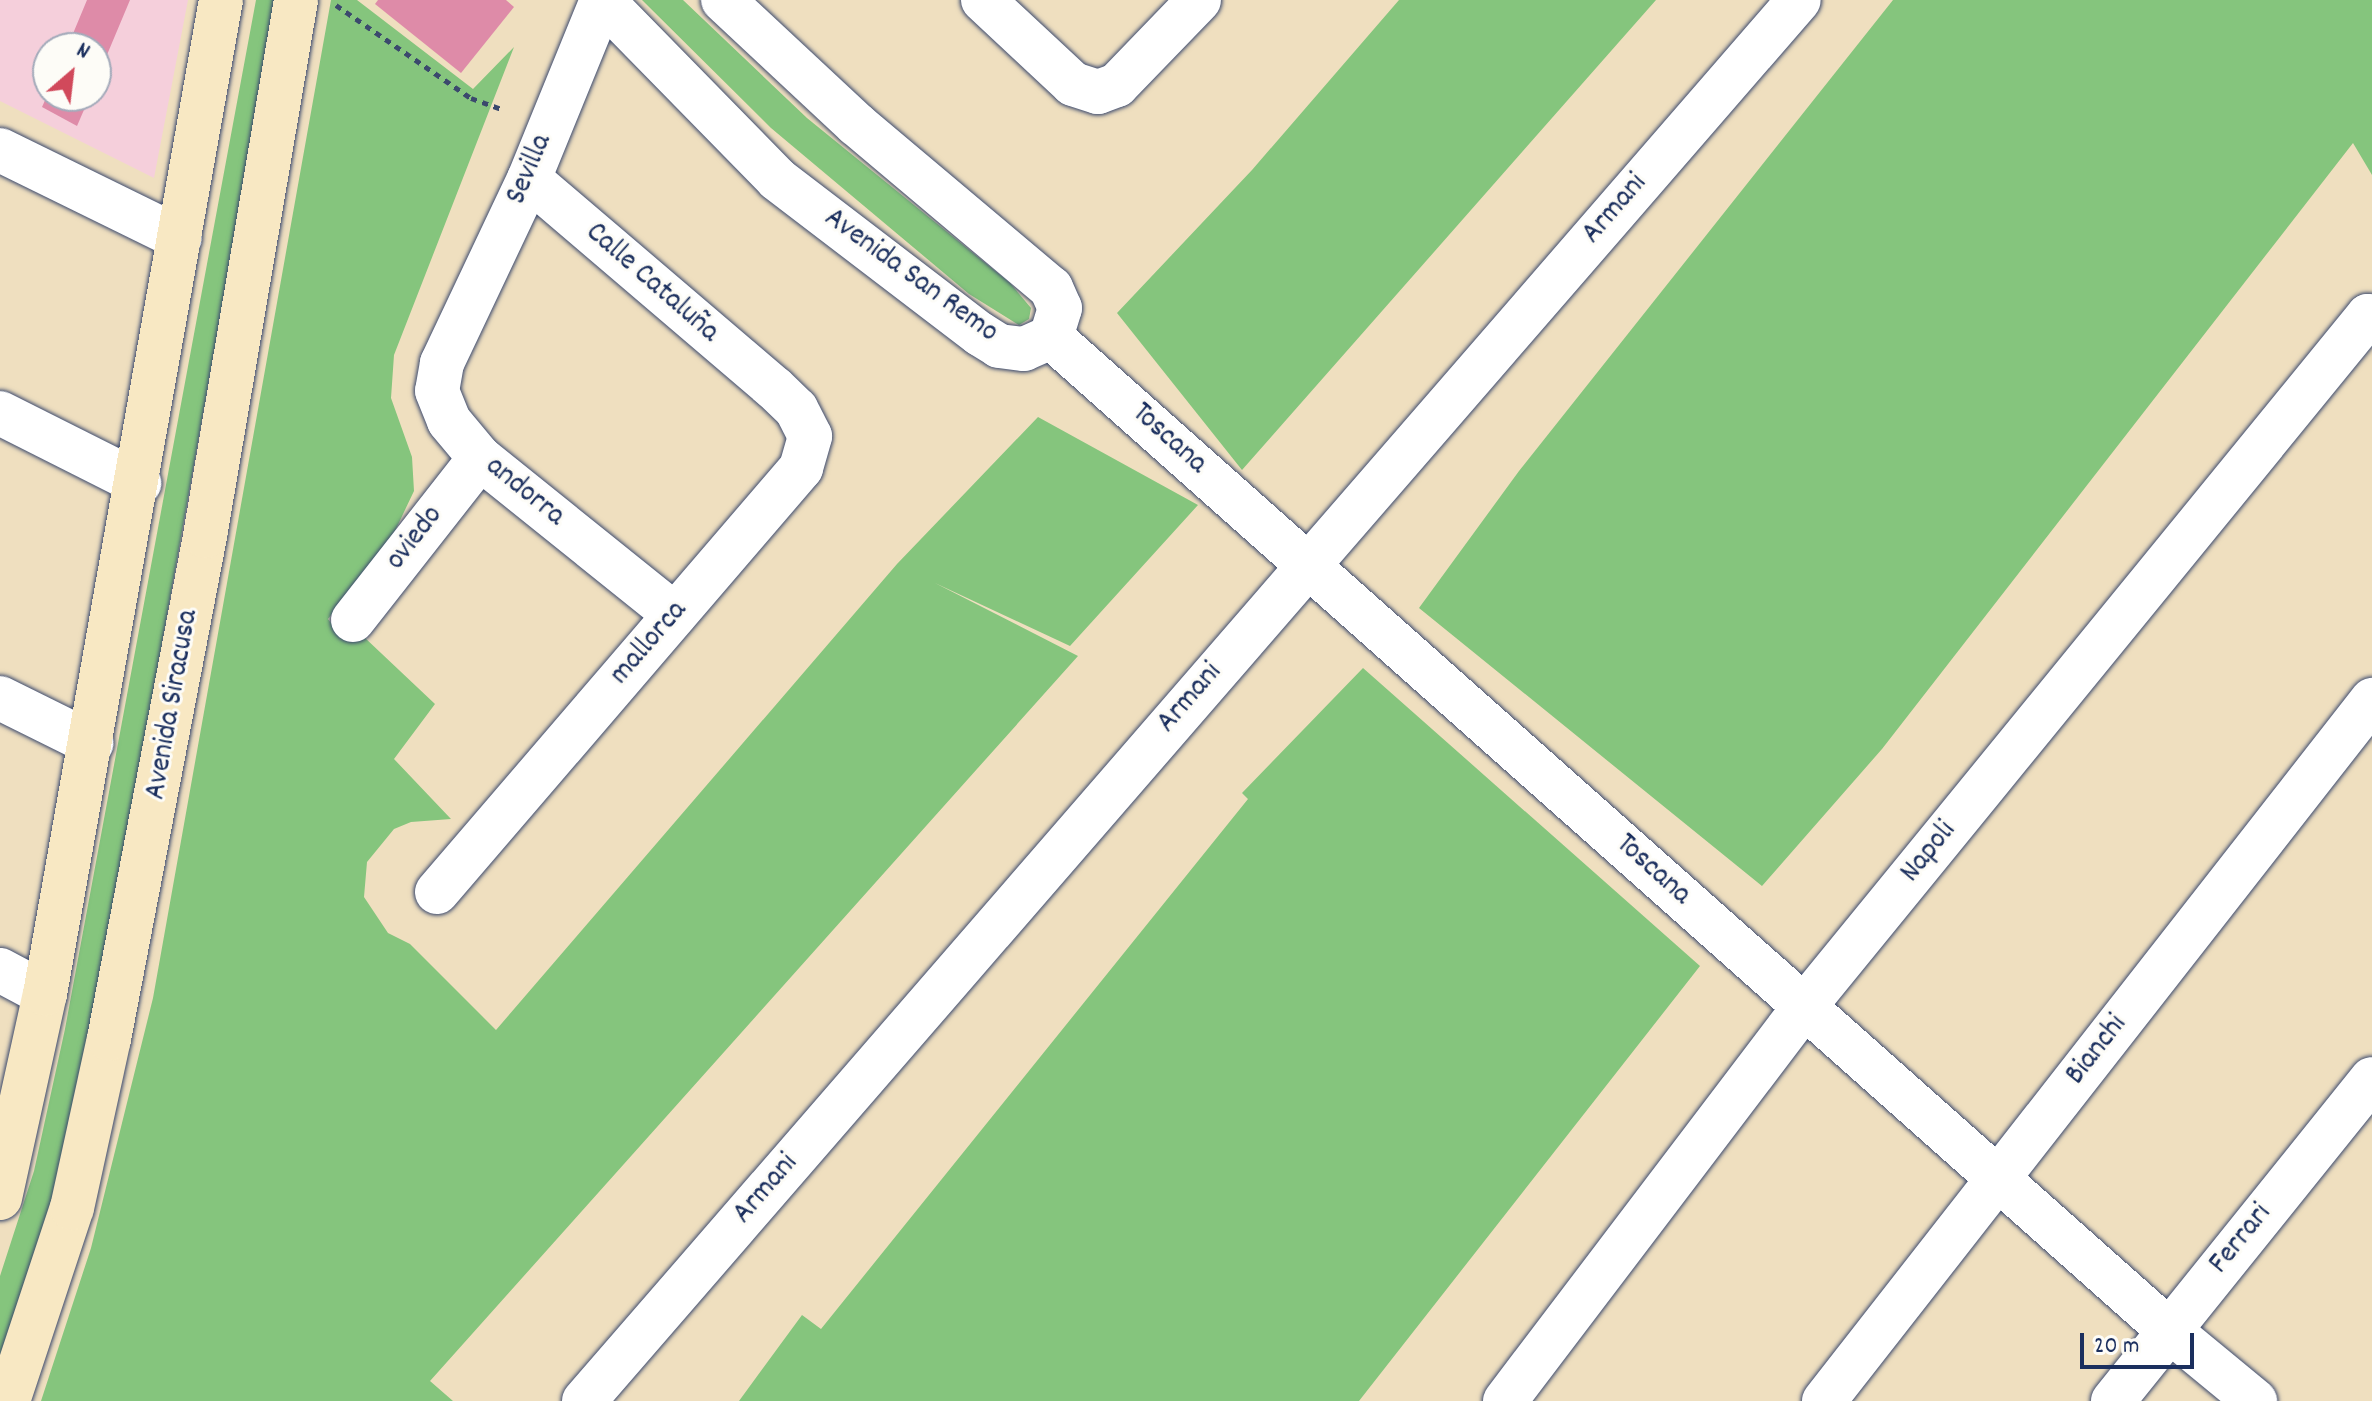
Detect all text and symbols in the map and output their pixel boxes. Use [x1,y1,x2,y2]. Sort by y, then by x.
north arrow [32,32,112,112]
text: N [70,36,95,68]
street label: Sevilla [500,129,562,211]
street label: Armani [1576,167,1656,253]
street label: Avenida San Remo [816,202,1004,352]
street label: Calle Cataluña [577,216,725,352]
street label: Toscana [1123,397,1213,483]
street label: andorra [477,450,571,536]
street label: oviedo [380,500,452,578]
street label: mallorca [604,595,696,693]
street label: Avenida Siracusa [140,607,208,803]
street label: Armani [1151,656,1231,742]
street label: Napoli [1894,815,1966,891]
street label: Toscana [1607,828,1697,914]
street label: Bianchi [2060,1009,2136,1093]
street label: Armani [727,1147,807,1233]
street label: Ferrari [2203,1198,2281,1282]
scale bar [2084,1317,2198,1367]
text: 20 m [2094,1330,2140,1364]

